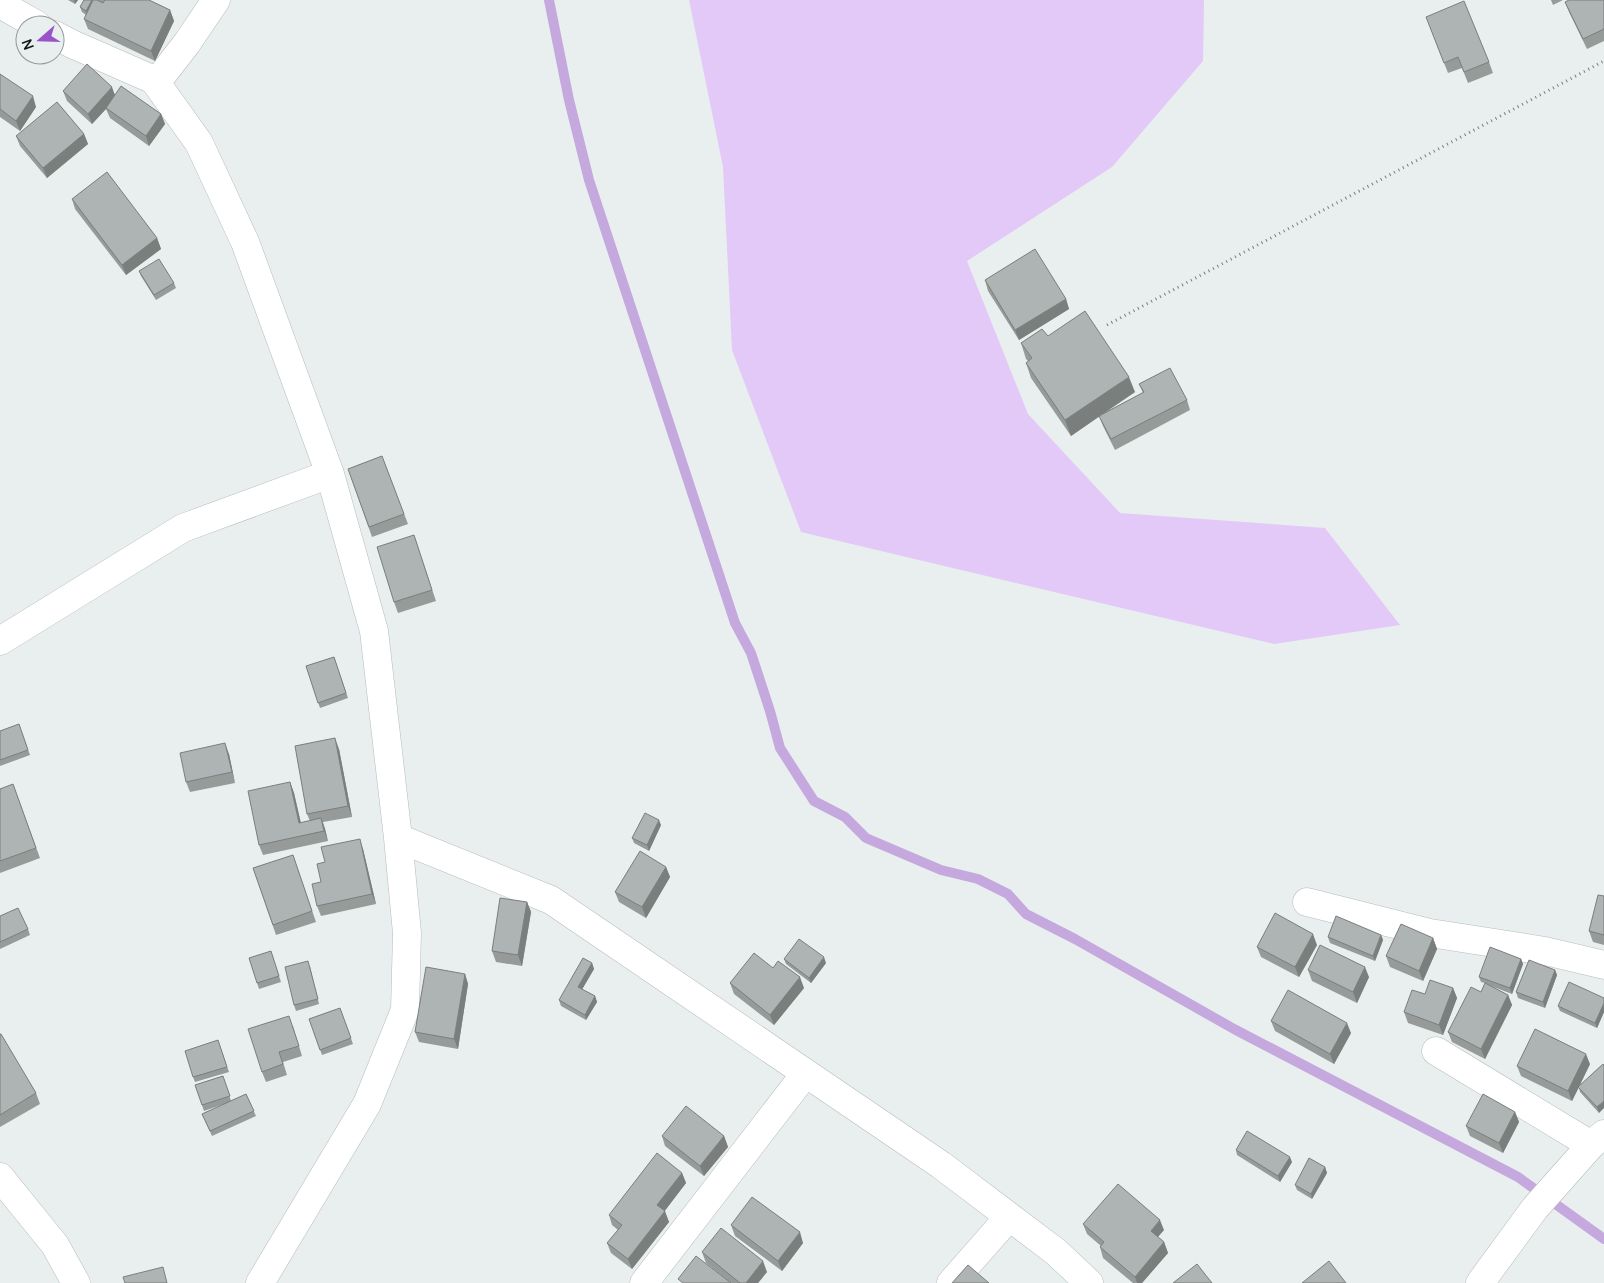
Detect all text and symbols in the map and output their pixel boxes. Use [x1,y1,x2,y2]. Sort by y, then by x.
north arrow [15,15,65,65]
text: N [17,37,38,53]

